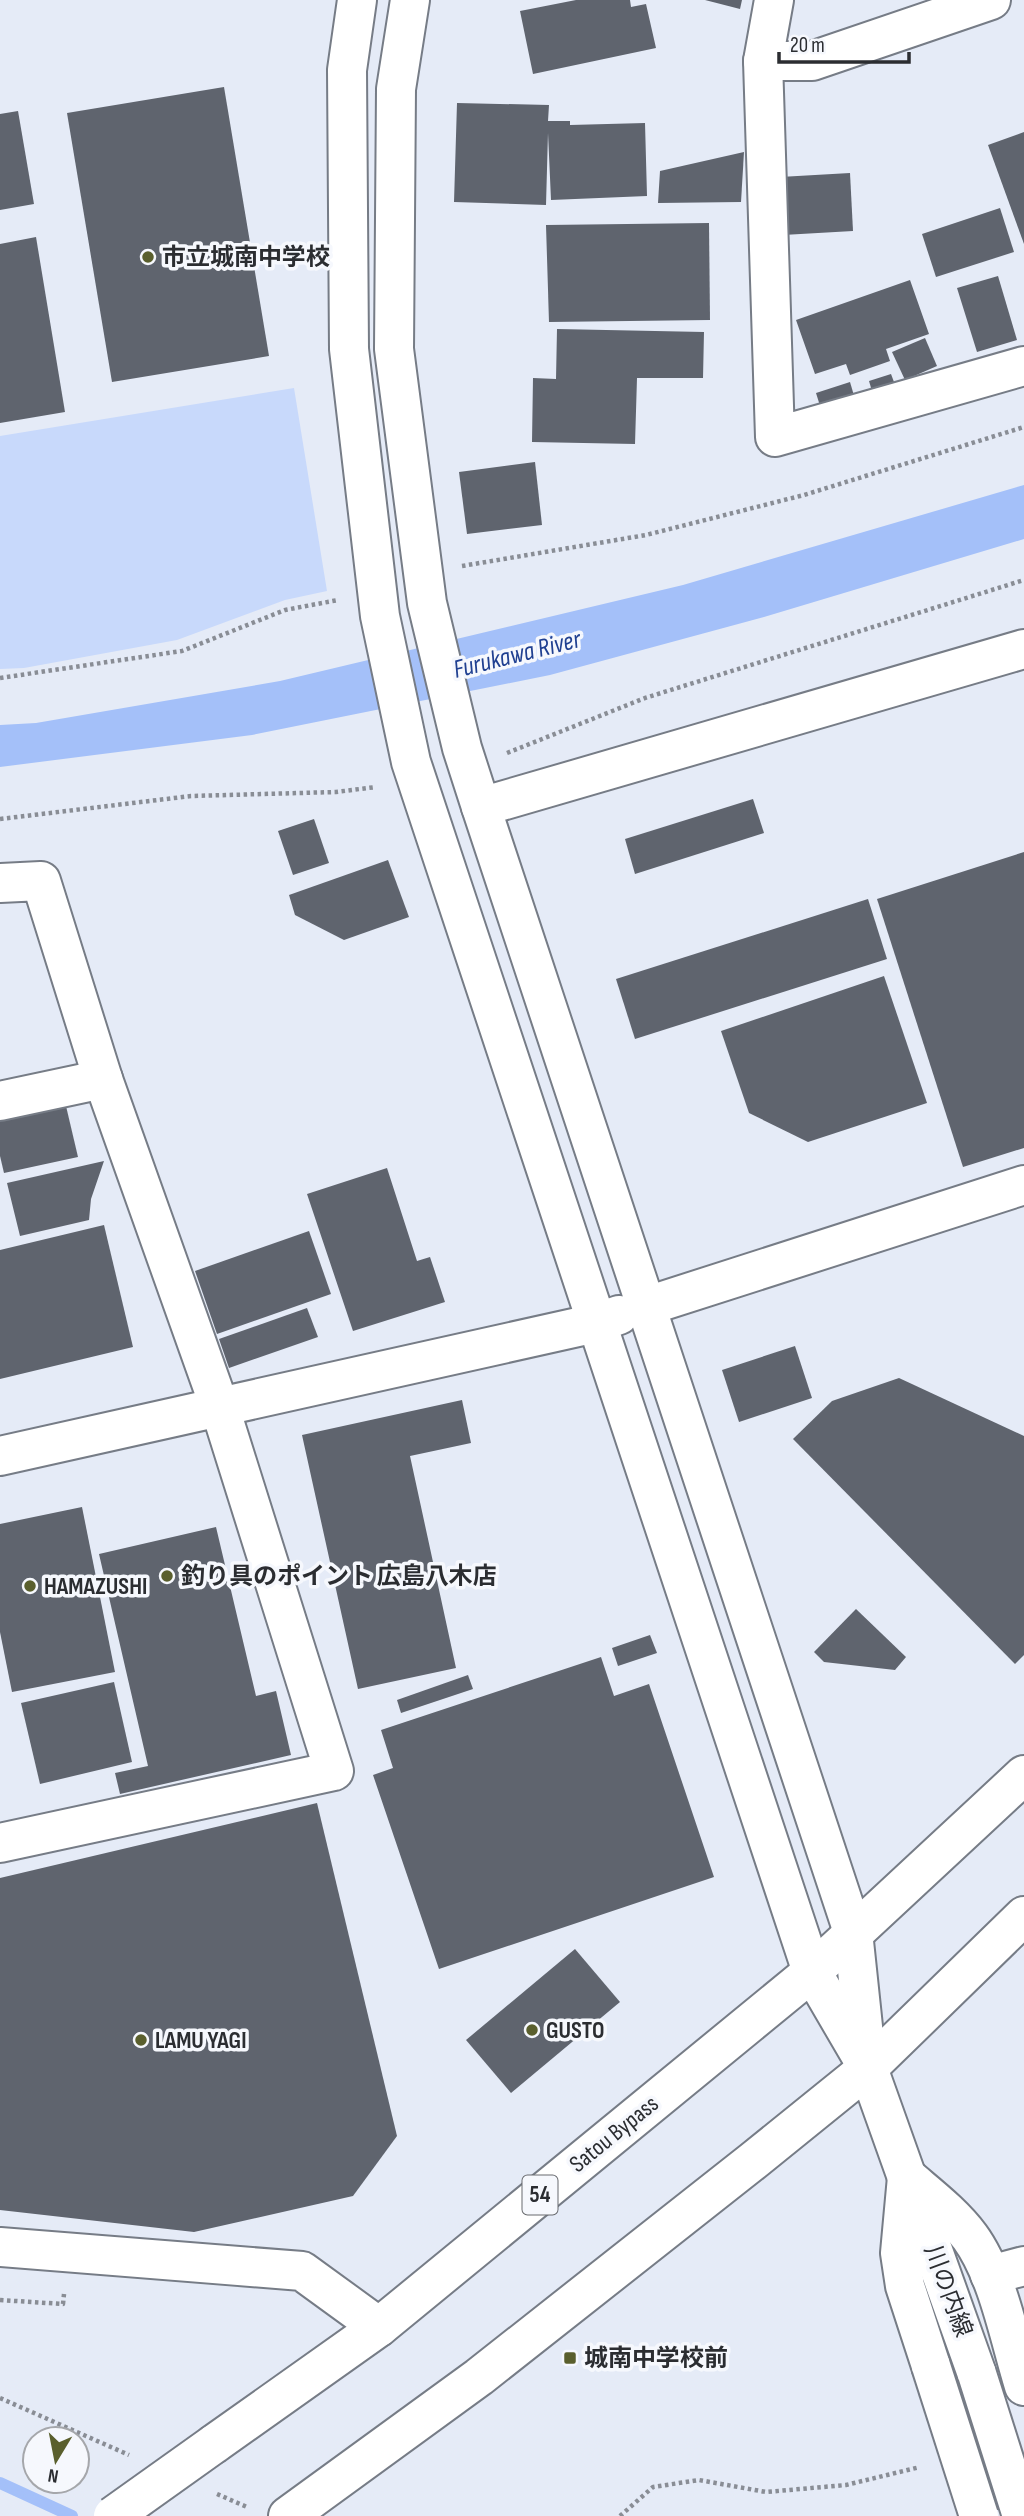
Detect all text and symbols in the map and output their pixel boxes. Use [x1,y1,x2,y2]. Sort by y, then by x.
scale bar [779,21,908,65]
text: 20 m [790,33,825,58]
place label: 市立城南中学校 [162,243,330,272]
marker: 市立城南中学校 [140,249,156,265]
water label: Furukawa River [450,624,586,686]
place label: 釣り具のポイント 広島八木店 [181,1562,497,1591]
marker: 釣り具のポイント 広島八木店 [159,1568,175,1584]
place label: HAMAZUSHI [44,1572,147,1601]
marker: HAMAZUSHI [22,1578,38,1594]
place label: GUSTO [546,2016,604,2045]
marker: GUSTO [524,2022,540,2038]
place label: LAMU YAGI [155,2026,246,2055]
marker: LAMU YAGI [133,2032,149,2048]
street label: Satou Bypass [564,2089,664,2179]
road number: 54 [522,2176,558,2214]
street label: 川の内線 [918,2241,978,2341]
place label: 城南中学校前 [584,2344,728,2373]
marker: 城南中学校前 [562,2350,578,2366]
north arrow [21,2425,91,2495]
text: N [46,2463,60,2487]

